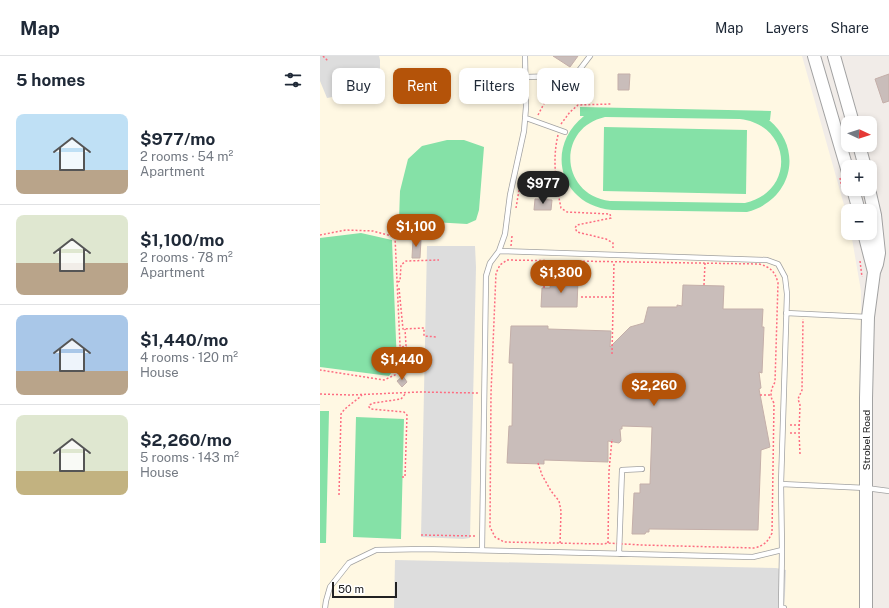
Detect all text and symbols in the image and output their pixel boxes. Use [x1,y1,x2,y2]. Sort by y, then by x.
text: Map [20,17,60,39]
text: Map [715,20,743,36]
text: Layers [765,20,809,36]
text: Share [831,20,869,36]
chip: Buy [332,68,385,104]
chip: Rent [393,68,451,104]
chip: Filters [459,68,529,104]
chip: New [537,68,594,104]
icon: filters [282,69,304,91]
text: 5 homes [16,70,85,90]
north arrow [841,116,877,152]
map controls [841,116,877,240]
text: $977/mo [140,129,215,149]
icon: home [48,130,96,178]
text: 2 rooms · 54 m² [140,149,233,164]
button: + [841,160,877,196]
text: Apartment [140,164,205,179]
pin: $977 [519,171,567,205]
text: $977 [526,176,560,191]
button: − [841,204,877,240]
pin: $1,100 [383,214,449,248]
text: $1,100 [396,219,436,234]
text: $1,100/mo [140,230,224,250]
icon: home [48,231,96,279]
text: 2 rooms · 78 m² [140,250,233,265]
pin: $1,300 [528,260,594,294]
text: Apartment [140,265,205,280]
text: $1,300 [539,265,583,280]
text: $1,440/mo [140,330,228,350]
icon: home [48,331,96,379]
pin: $1,440 [369,347,435,381]
text: 4 rooms · 120 m² [140,350,238,365]
text: $1,440 [380,352,424,367]
text: House [140,365,179,380]
pin: $2,260 [621,373,687,407]
text: $2,260 [631,378,677,393]
street label: Strobel Road [860,410,872,470]
text: $2,260/mo [140,430,232,450]
icon: home [48,431,96,479]
text: 5 rooms · 143 m² [140,450,239,465]
text: House [140,465,179,480]
scale bar [332,580,397,599]
text: 50 m [338,583,364,595]

